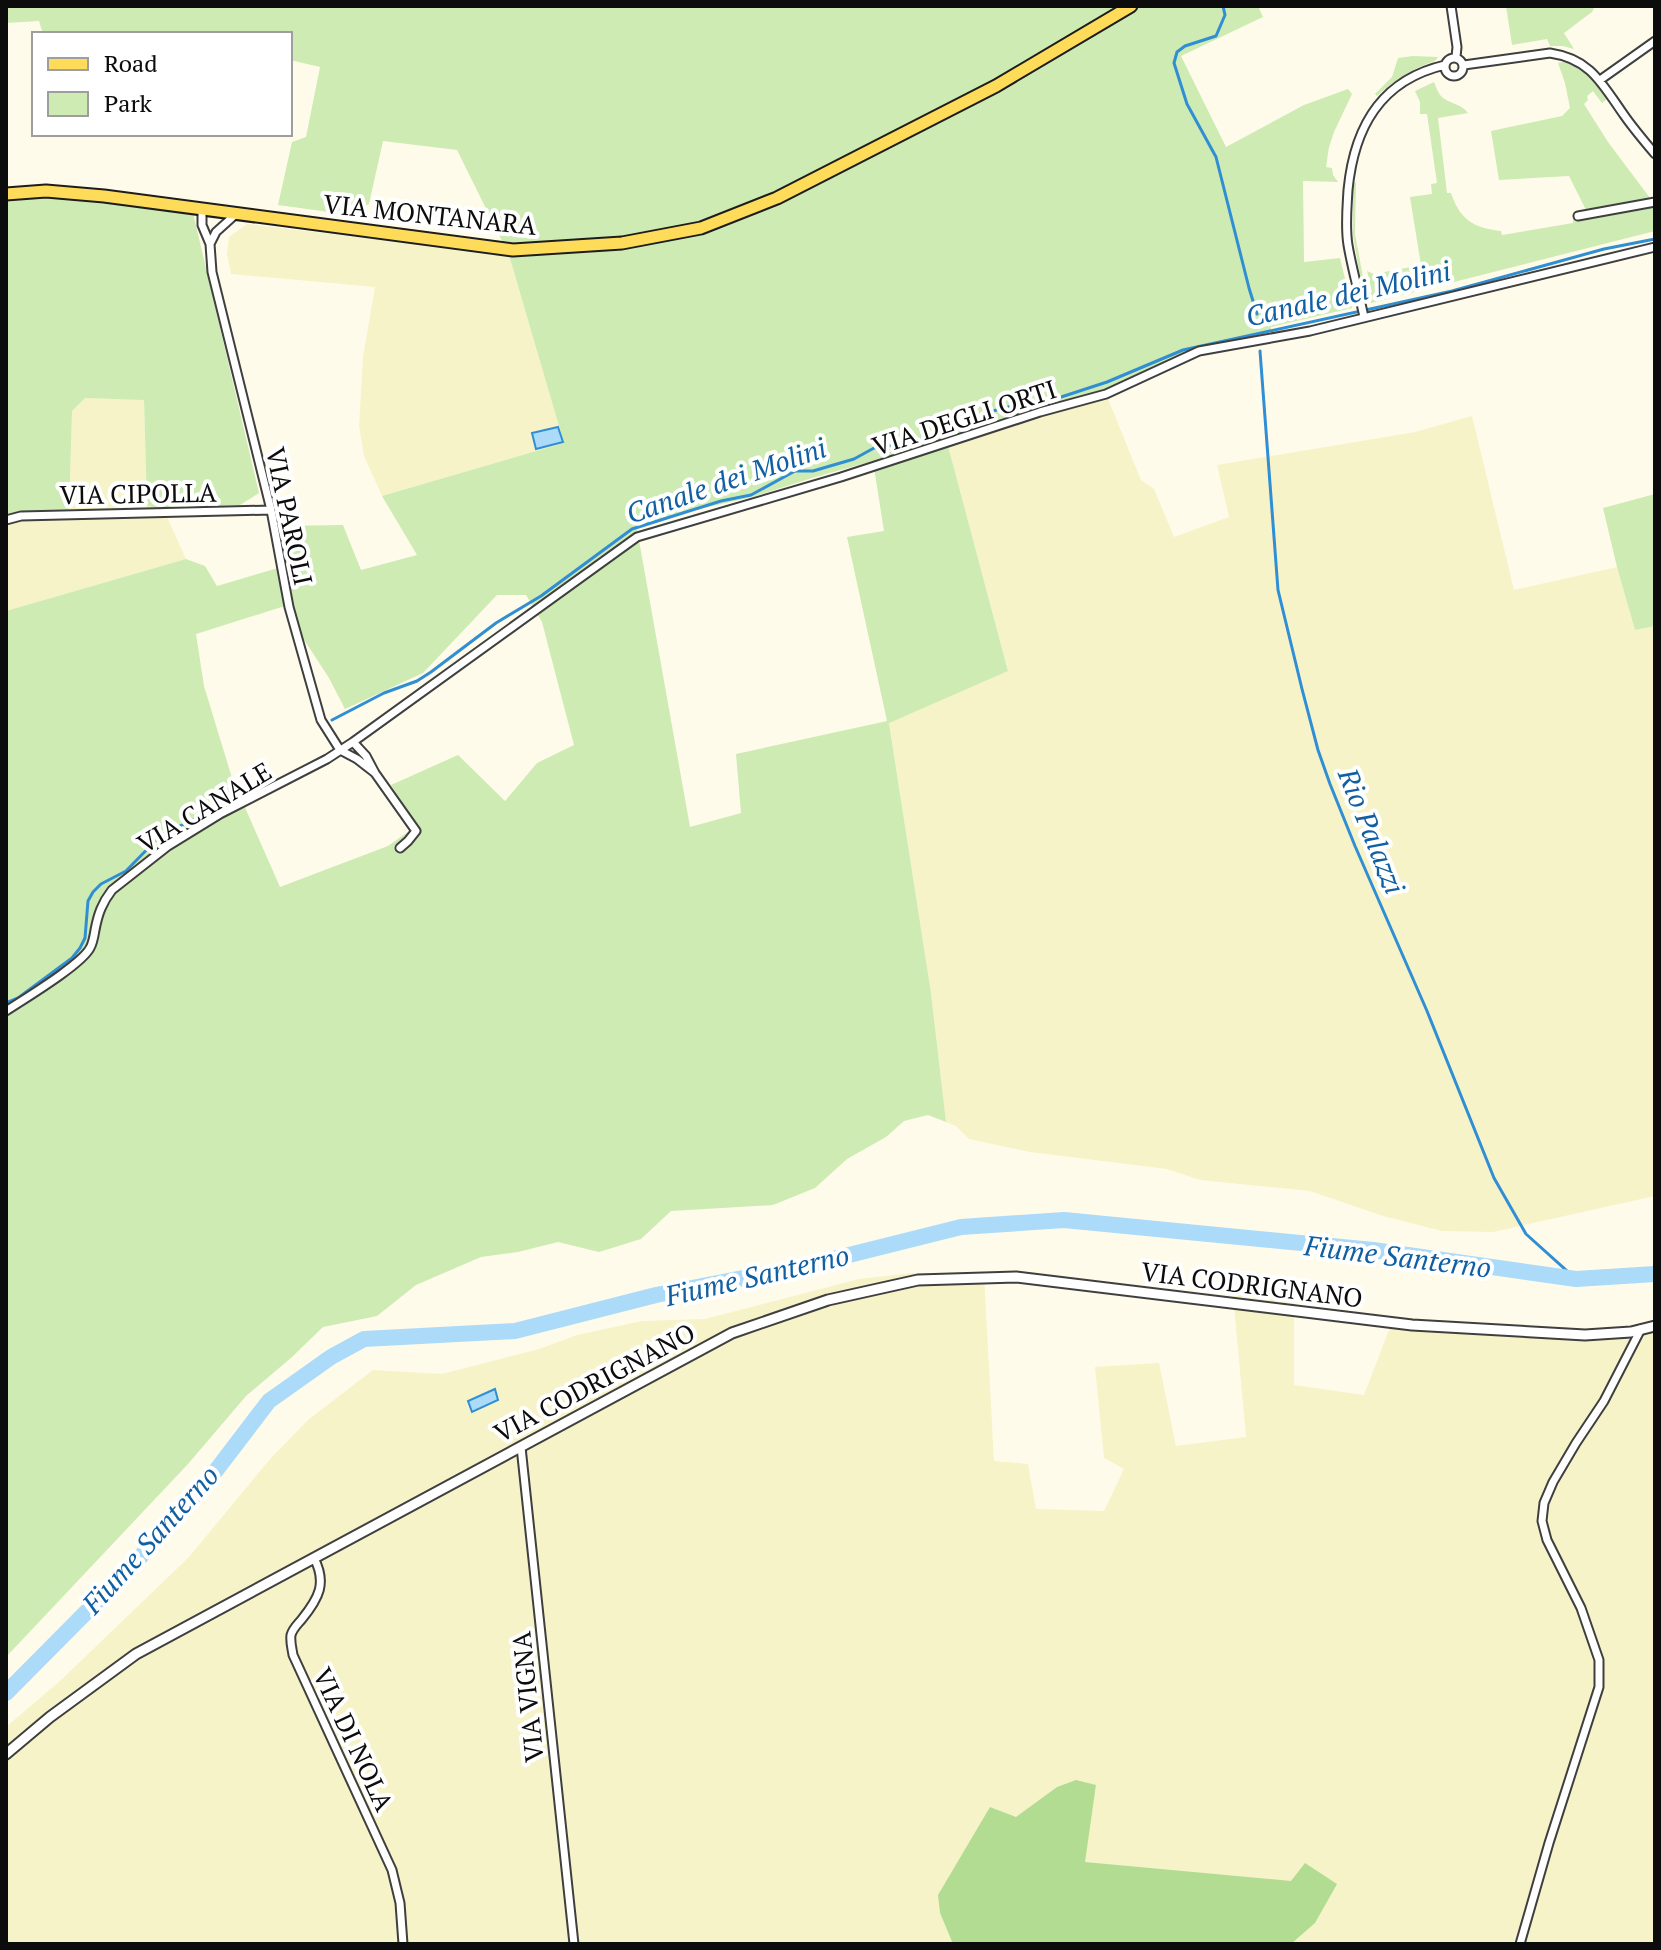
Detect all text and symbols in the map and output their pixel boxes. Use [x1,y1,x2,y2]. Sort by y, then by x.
legend [32,32,292,136]
text: Road [104,47,158,79]
text: Park [104,87,153,119]
street label: VIA MONTANARA [322,186,539,242]
water label: Canale dei Molini [1242,251,1454,335]
street label: VIA DEGLI ORTI [868,371,1060,463]
water label: Canale dei Molini [621,428,831,532]
street label: VIA PAROLI [259,444,321,588]
street label: VIA CIPOLLA [59,475,217,511]
street label: VIA CANALE [131,754,277,860]
water label: Rio Palazzi [1330,762,1414,899]
water label: Fiume Santerno [1302,1226,1493,1286]
water label: Fiume Santerno [660,1236,853,1314]
street label: VIA CODRIGNANO [1139,1254,1365,1314]
street label: VIA CODRIGNANO [488,1315,700,1449]
water label: Fiume Santerno [73,1457,227,1622]
street label: VIA VIGNA [503,1630,551,1764]
street label: VIA DI NOLA [306,1662,402,1817]

